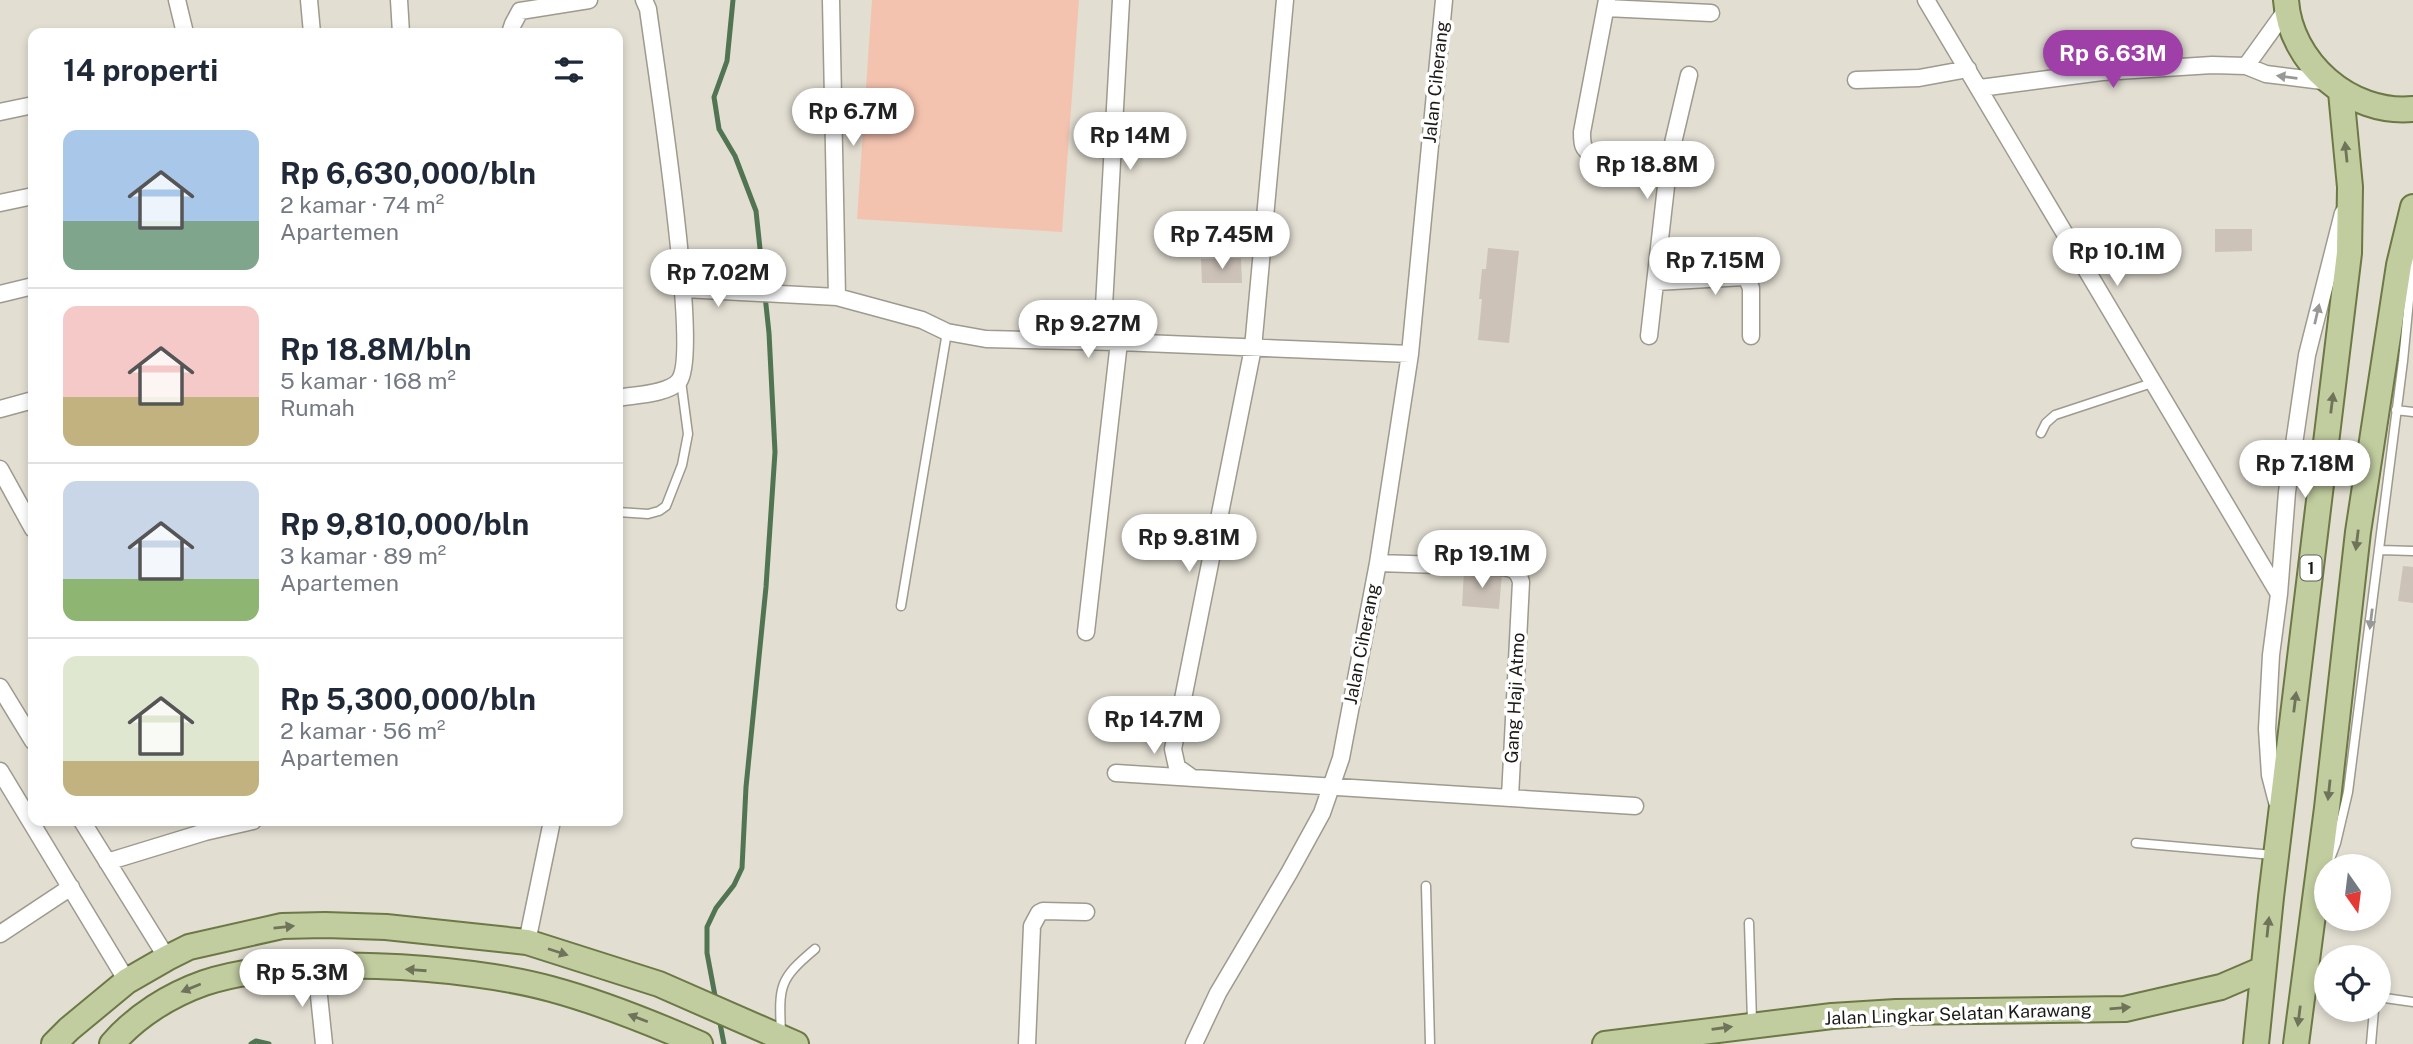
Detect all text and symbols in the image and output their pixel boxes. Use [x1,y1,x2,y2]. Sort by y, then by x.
street label: Jalan Ciherang [1419,20,1452,144]
pin: Rp 6.63M [2041,31,2185,90]
text: Rp 6.63M [2059,39,2167,66]
icon: filters [550,51,588,89]
text: 14 properti [63,52,218,88]
one-way arrow [2276,72,2298,83]
pin: Rp 6.7M [788,88,918,148]
text: Rp 6.7M [808,97,898,124]
pin: Rp 14M [1073,113,1187,172]
text: Rp 14M [1089,121,1171,148]
one-way arrow [2340,141,2351,163]
pin: Rp 18.8M [1575,142,1719,201]
text: Rp 18.8M [1595,150,1699,177]
text: Rp 6,630,000/bln [280,155,536,191]
icon: home [119,158,203,242]
text: 2 kamar · 74 m² [280,191,444,218]
pin: Rp 7.45M [1150,212,1294,271]
text: Apartemen [280,218,399,245]
text: Rp 7.45M [1170,220,1274,247]
pin: Rp 10.1M [2045,229,2189,288]
text: Rp 10.1M [2069,237,2165,264]
pin: Rp 7.15M [1643,238,1787,297]
text: Rp 7.15M [1665,246,1765,273]
pin: Rp 7.02M [646,250,790,309]
text: Rp 7.02M [666,258,770,285]
pin: Rp 9.27M [1016,300,1160,360]
one-way arrow [2312,303,2323,325]
text: Rp 9.27M [1035,309,1141,336]
text: Rp 18.8M/bln [280,331,472,367]
icon: home [119,334,203,418]
text: 5 kamar · 168 m² [280,367,456,394]
one-way arrow [2326,392,2337,414]
text: Rumah [280,394,355,421]
pin: Rp 7.18M [2233,440,2377,500]
text: Rp 7.18M [2255,449,2355,476]
text: Rp 9,810,000/bln [280,506,529,542]
icon: home [119,509,203,593]
pin: Rp 9.81M [1117,514,1261,574]
text: Rp 9.81M [1138,523,1240,550]
one-way arrow [2352,529,2363,551]
pin: Rp 19.1M [1410,530,1554,590]
text: Rp 19.1M [1433,539,1531,566]
text: 3 kamar · 89 m² [280,542,446,569]
road number: 1 [2300,555,2322,580]
text: Apartemen [280,569,399,596]
street label: Jalan Ciherang [1339,582,1384,706]
one-way arrow [2365,608,2376,630]
street label: Gang Haji Atmo [1501,632,1528,764]
text: Rp 5,300,000/bln [280,681,536,717]
icon: home [119,684,203,768]
one-way arrow [2290,690,2301,712]
pin: Rp 14.7M [1082,696,1226,756]
text: Rp 14.7M [1104,705,1204,732]
text: 2 kamar · 56 m² [280,717,445,744]
text: Apartemen [280,744,399,771]
one-way arrow [2323,780,2334,802]
north arrow [2314,854,2390,931]
map controls [2314,854,2391,1022]
one-way arrow [2262,916,2273,938]
one-way arrow [273,921,295,932]
button: locate [2314,945,2391,1022]
one-way arrow [548,947,569,958]
pin: Rp 5.3M [237,950,367,1009]
text: Rp 5.3M [255,958,349,985]
one-way arrow [405,964,427,975]
one-way arrow [181,983,202,994]
street label: Jalan Lingkar Selatan Karawang [1824,998,2092,1029]
one-way arrow [2109,1002,2131,1013]
one-way arrow [2294,1005,2305,1027]
one-way arrow [627,1012,648,1023]
one-way arrow [1711,1023,1733,1034]

